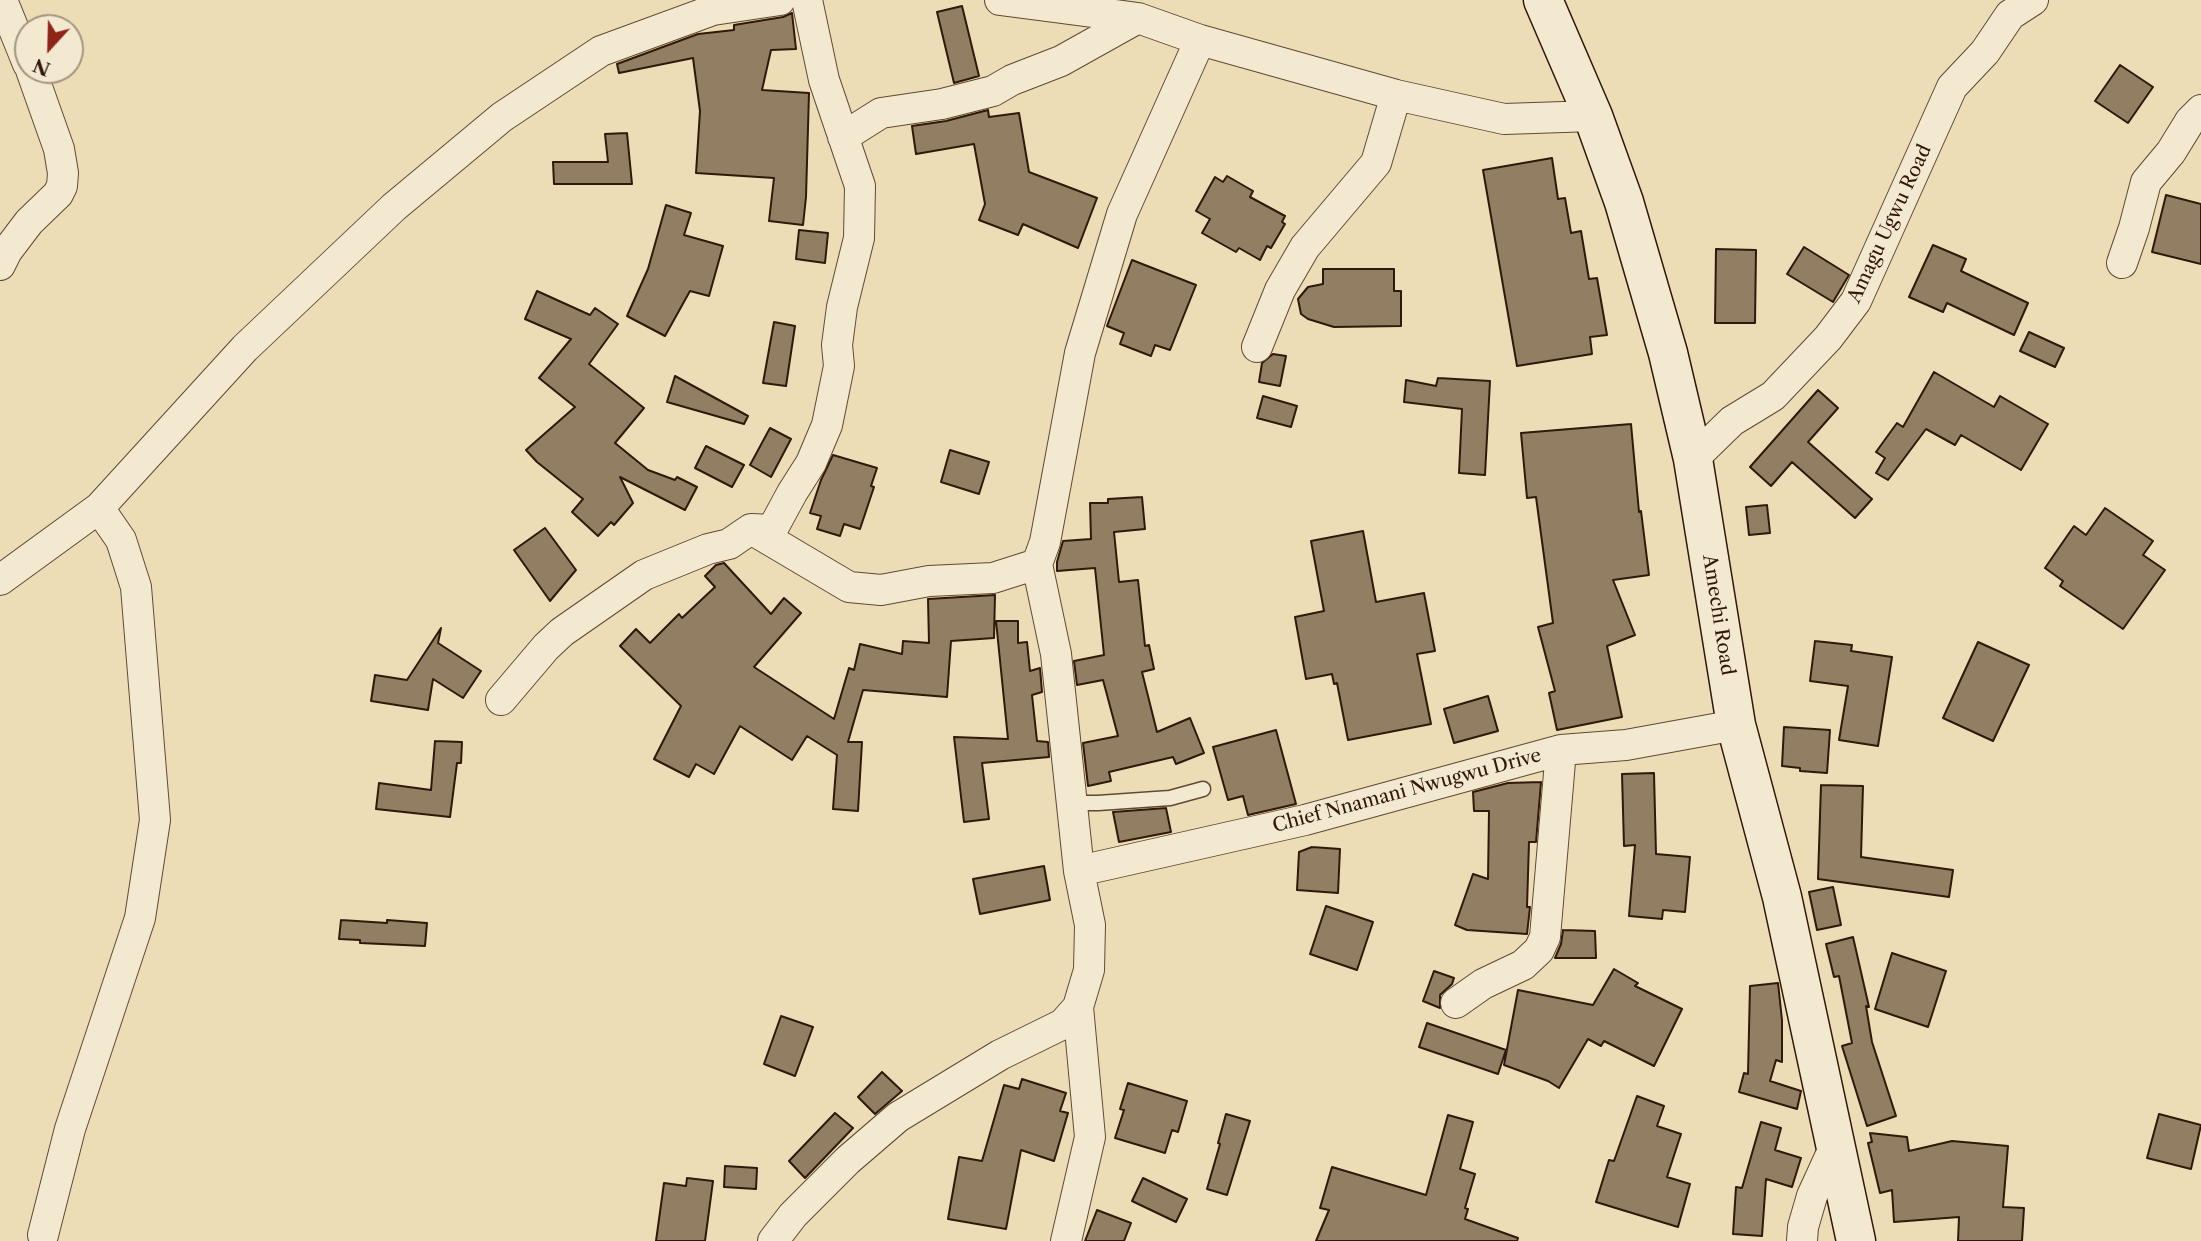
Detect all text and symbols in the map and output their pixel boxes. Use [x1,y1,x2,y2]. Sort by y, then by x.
north arrow [14,14,84,84]
text: N [30,53,54,81]
street label: Amagu Ugwu Road [1843,141,1937,307]
street label: Amechi Road [1697,553,1739,677]
street label: Chief Nnamani Nwugwu Drive [1270,744,1544,838]

